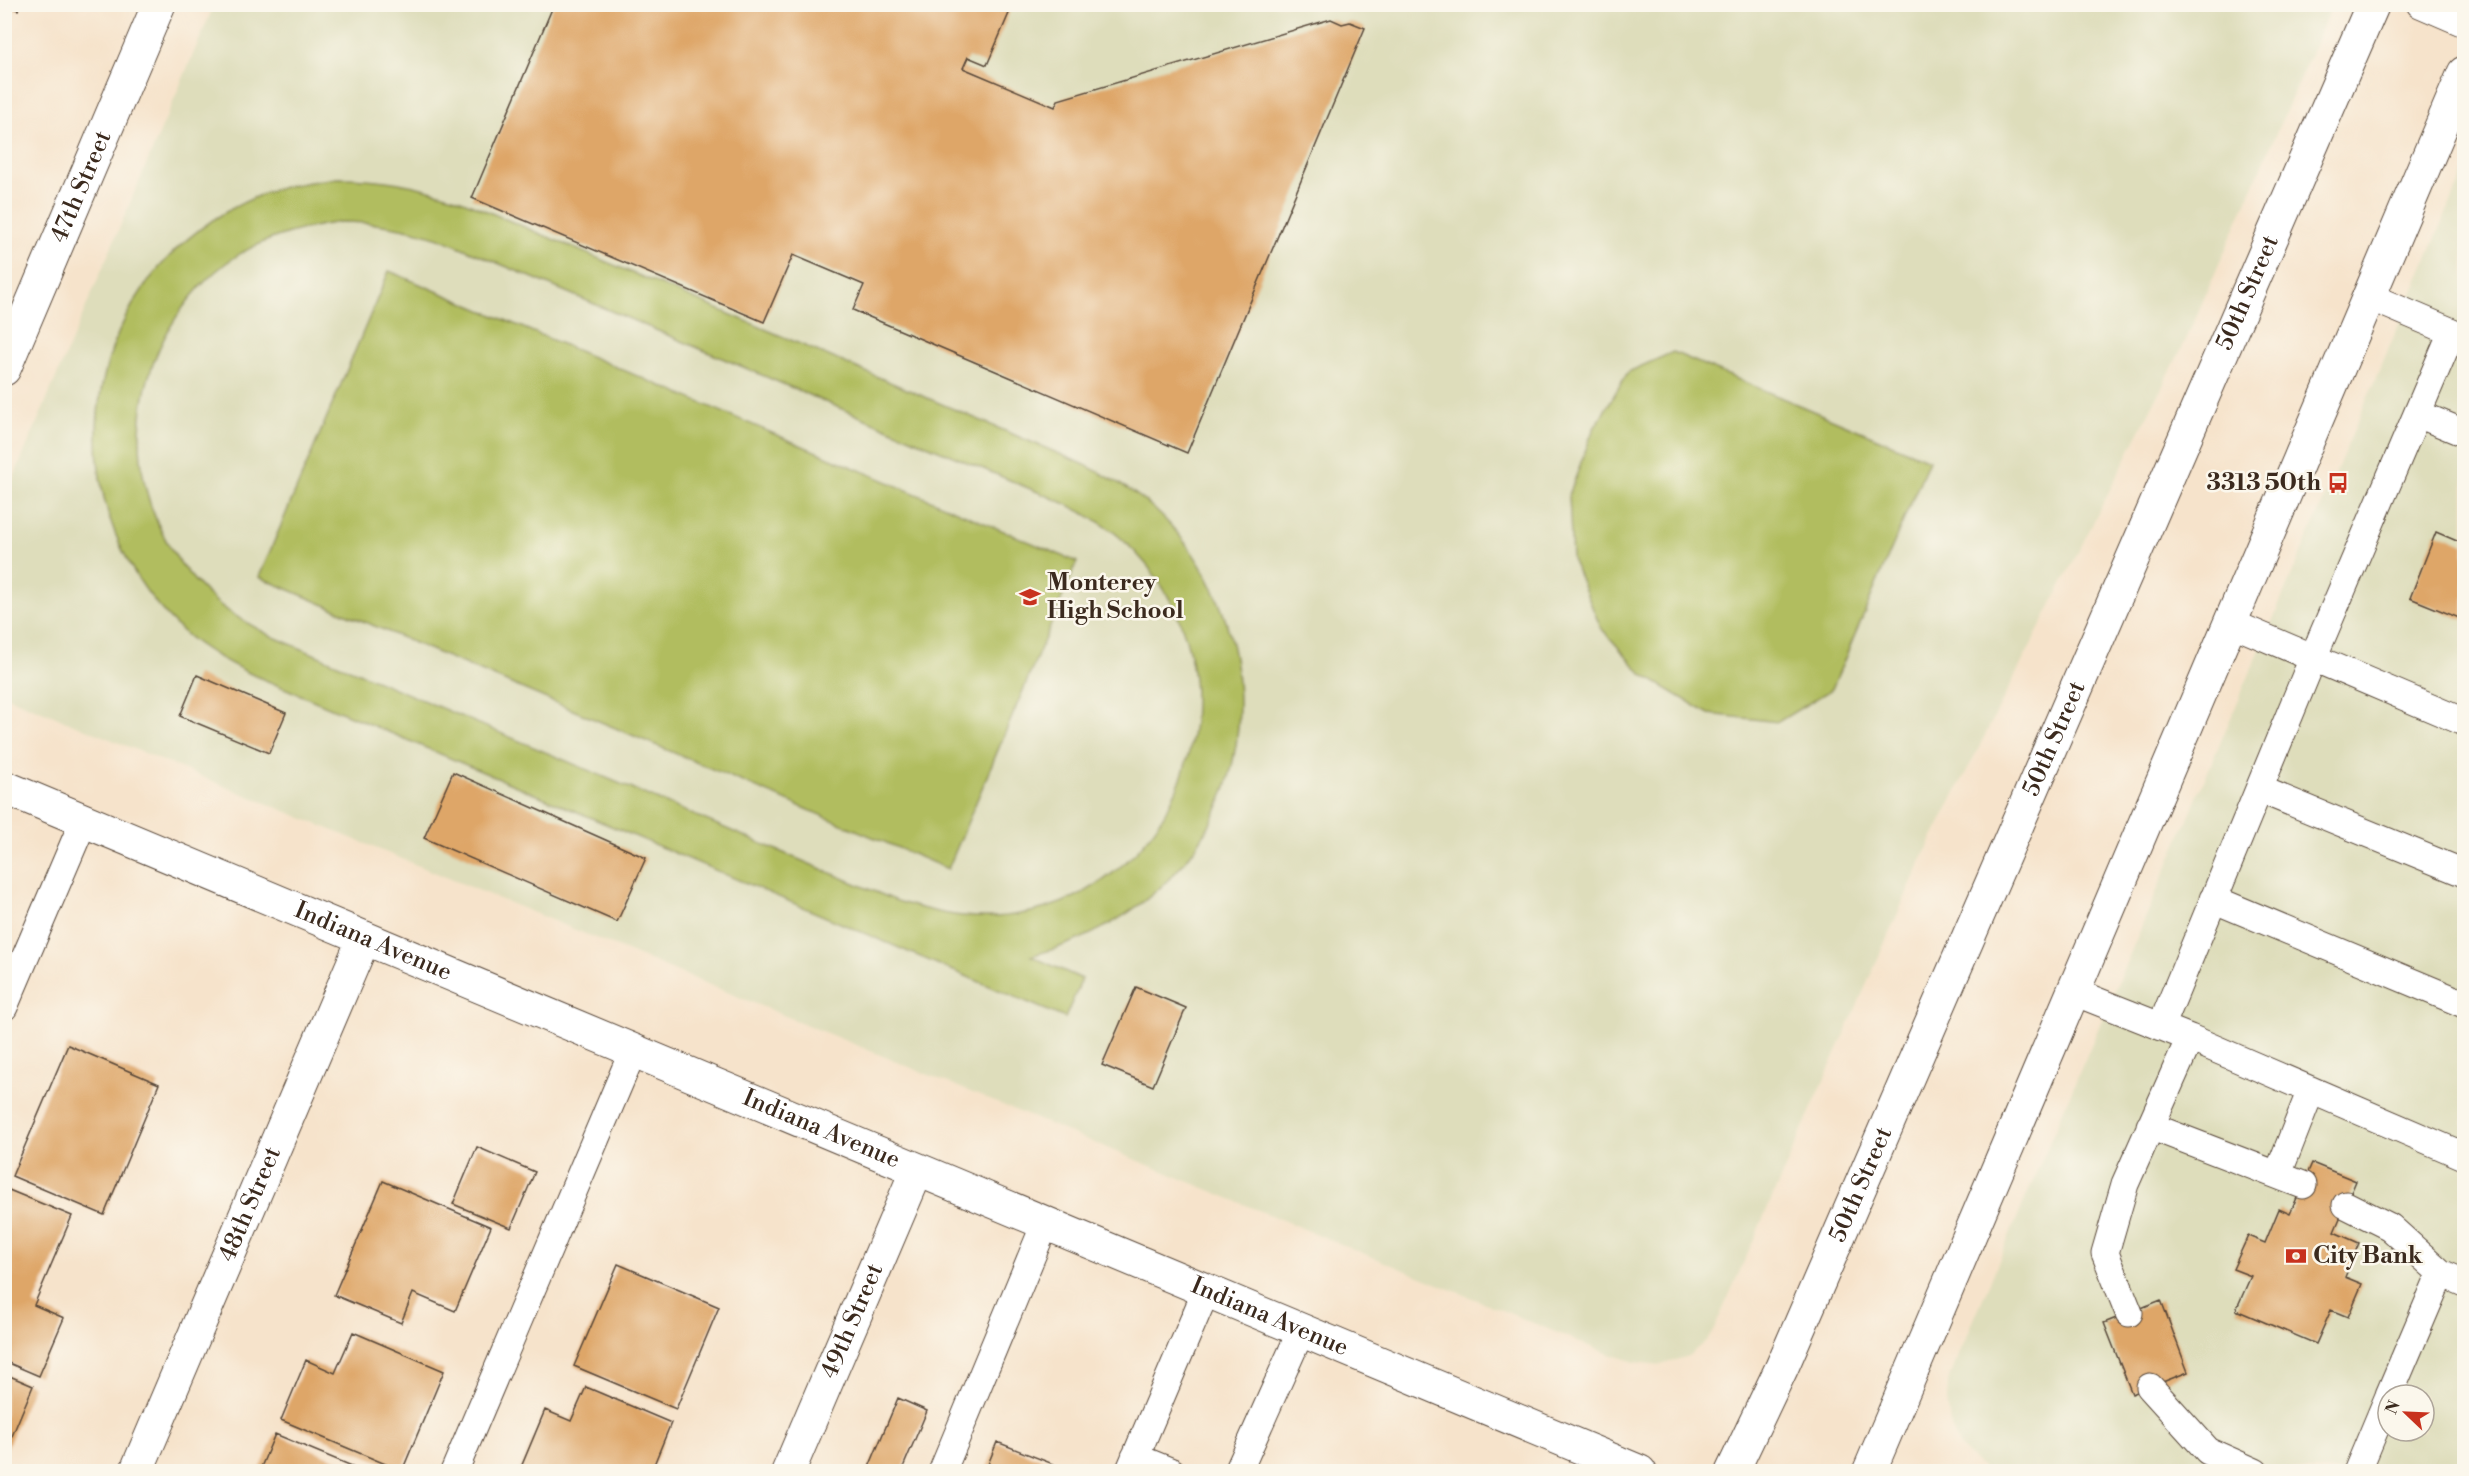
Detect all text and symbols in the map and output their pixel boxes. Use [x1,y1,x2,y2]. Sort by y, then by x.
street label: 47th Street [44,126,119,247]
street label: 50th Street [2210,230,2286,355]
place label: 3313 50th [2207,468,2321,498]
bus stop icon: 3313 50th [2326,471,2350,495]
place label: Monterey High School [1047,568,1184,626]
school or university icon: Monterey High School [1018,585,1042,609]
street label: 50th Street [2016,676,2093,801]
street label: Indiana Avenue [290,895,456,988]
street label: Indiana Avenue [738,1083,904,1175]
street label: 50th Street [1823,1122,1899,1247]
street label: 48th Street [212,1142,288,1266]
place label: City Bank [2313,1241,2424,1271]
bank icon: City Bank [2284,1244,2308,1268]
street label: 49th Street [815,1259,890,1383]
street label: Indiana Avenue [1186,1271,1353,1363]
north arrow [2376,1383,2436,1443]
text: N [2381,1397,2405,1417]

